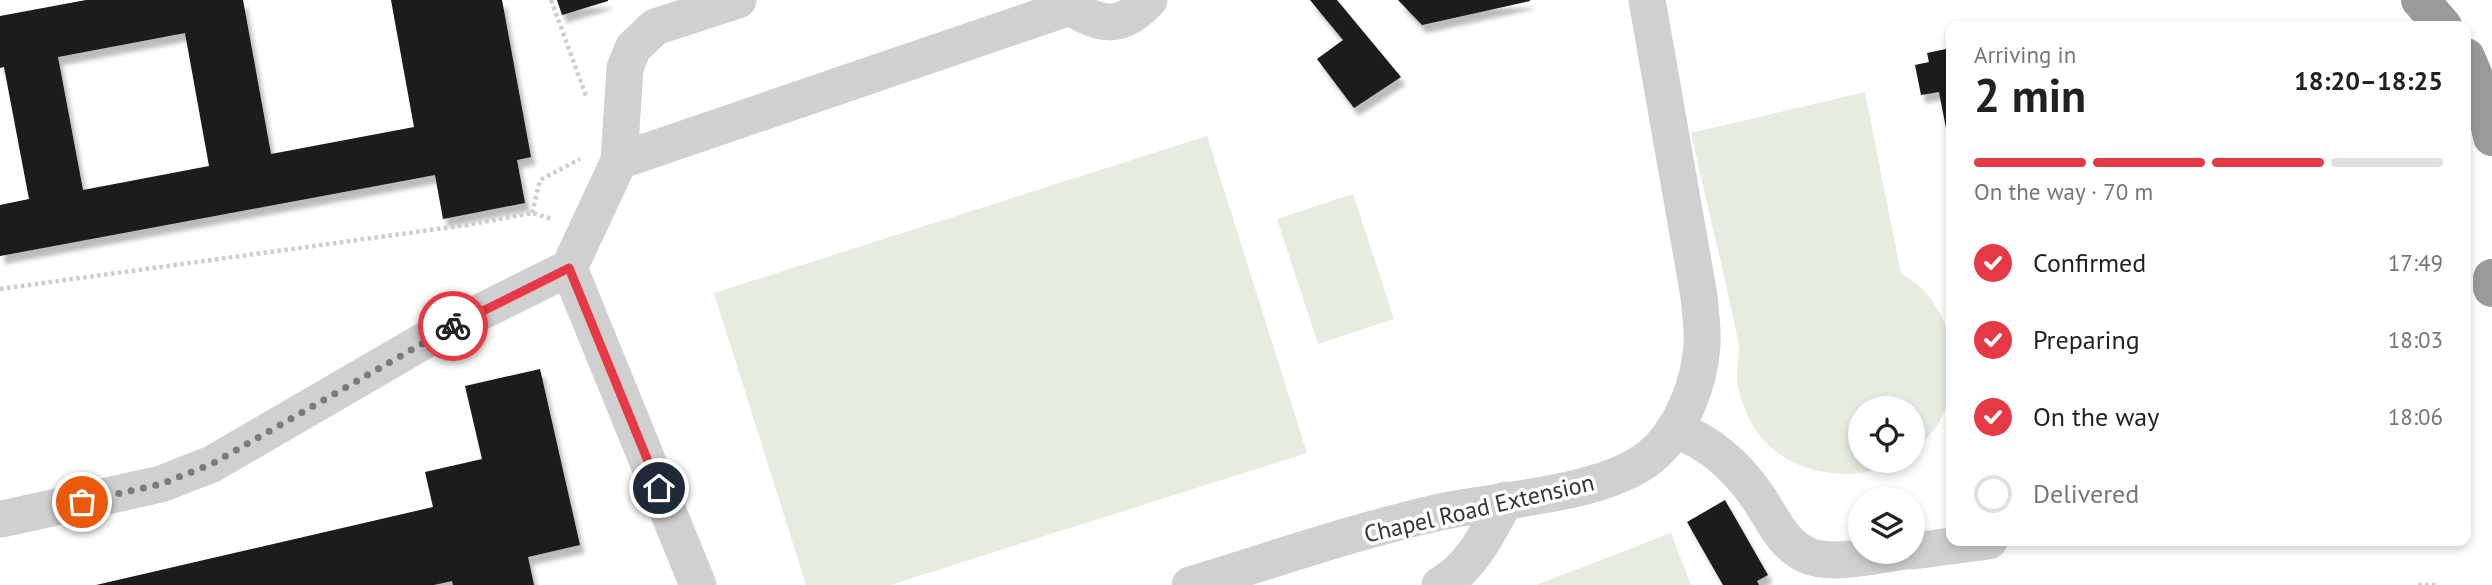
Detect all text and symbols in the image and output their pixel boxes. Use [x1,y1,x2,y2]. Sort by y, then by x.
text: Arriving in [1974,40,2076,69]
text: 18:20–18:25 [2294,64,2443,97]
text: 2 min [1974,65,2086,125]
text: On the way · 70 m [1974,177,2153,206]
icon: check [1974,244,2012,282]
text: Confirmed [2033,246,2146,279]
text: 17:49 [2388,248,2443,277]
courier [418,291,488,361]
icon: bike [434,307,472,345]
icon: check [1974,321,2012,359]
text: Preparing [2033,323,2140,356]
text: 18:03 [2388,325,2443,354]
map controls [1848,396,1925,564]
button: locate [1848,396,1925,473]
icon: check [1974,398,2012,436]
text: On the way [2033,400,2159,433]
text: 18:06 [2388,402,2443,431]
pin [629,458,689,518]
street label: Chapel Road Extension [1361,466,1597,550]
icon: home [640,469,678,507]
pin [52,472,112,532]
text: Delivered [2033,477,2139,510]
icon: bag [63,483,101,521]
button: layers [1848,487,1925,564]

